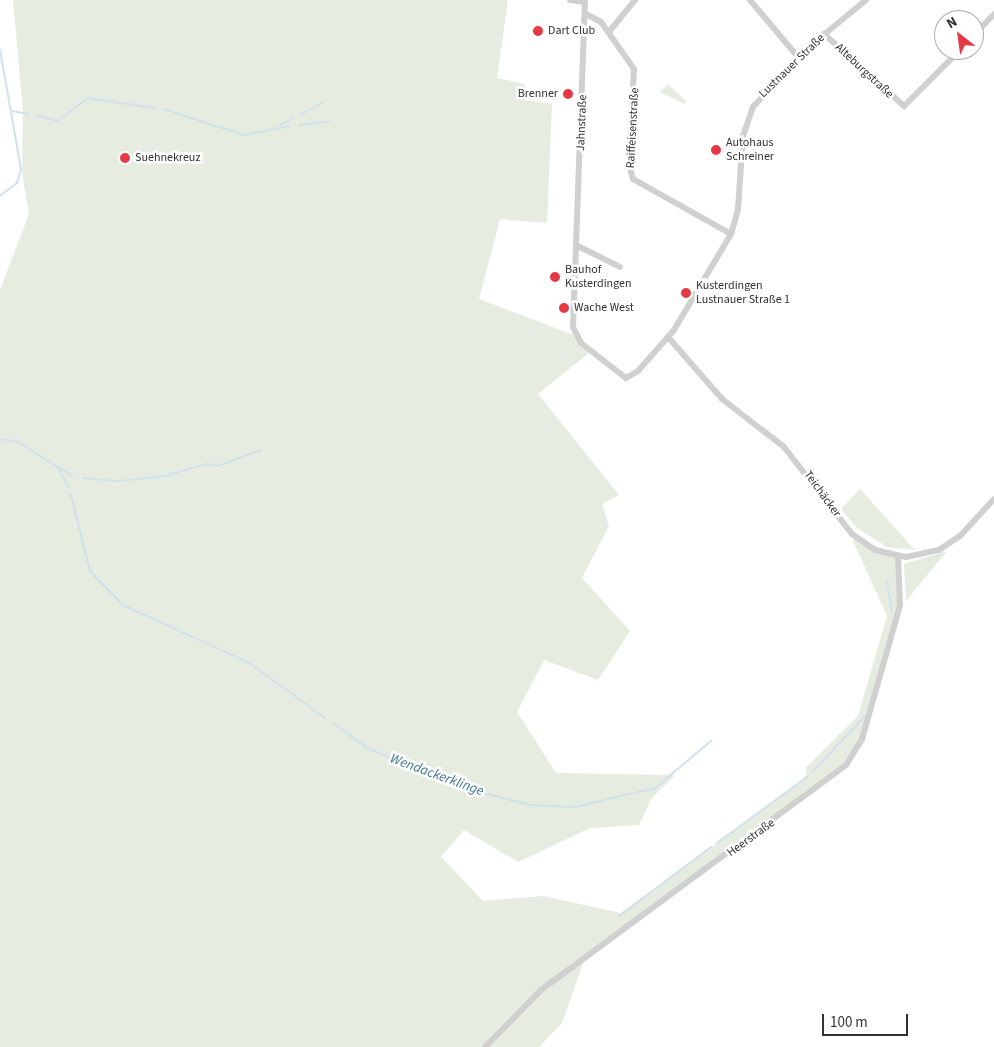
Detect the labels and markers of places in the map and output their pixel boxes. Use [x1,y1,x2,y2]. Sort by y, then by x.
place label: Dart Club [548,24,595,38]
marker: Dart Club [532,25,544,37]
place label: Brenner [518,87,558,101]
marker: Brenner [562,88,574,100]
place label: Autohaus Schreiner [726,136,774,164]
marker: Autohaus Schreiner [710,144,722,156]
place label: Suehnekreuz [135,151,200,165]
marker: Suehnekreuz [119,152,131,164]
place label: Bauhof Kusterdingen [565,263,632,291]
marker: Bauhof Kusterdingen [549,271,561,283]
place label: Kusterdingen Lustnauer Straße 1 [696,279,790,307]
marker: Kusterdingen Lustnauer Straße 1 [680,287,692,299]
place label: Wache West [574,301,634,315]
marker: Wache West [558,302,570,314]

